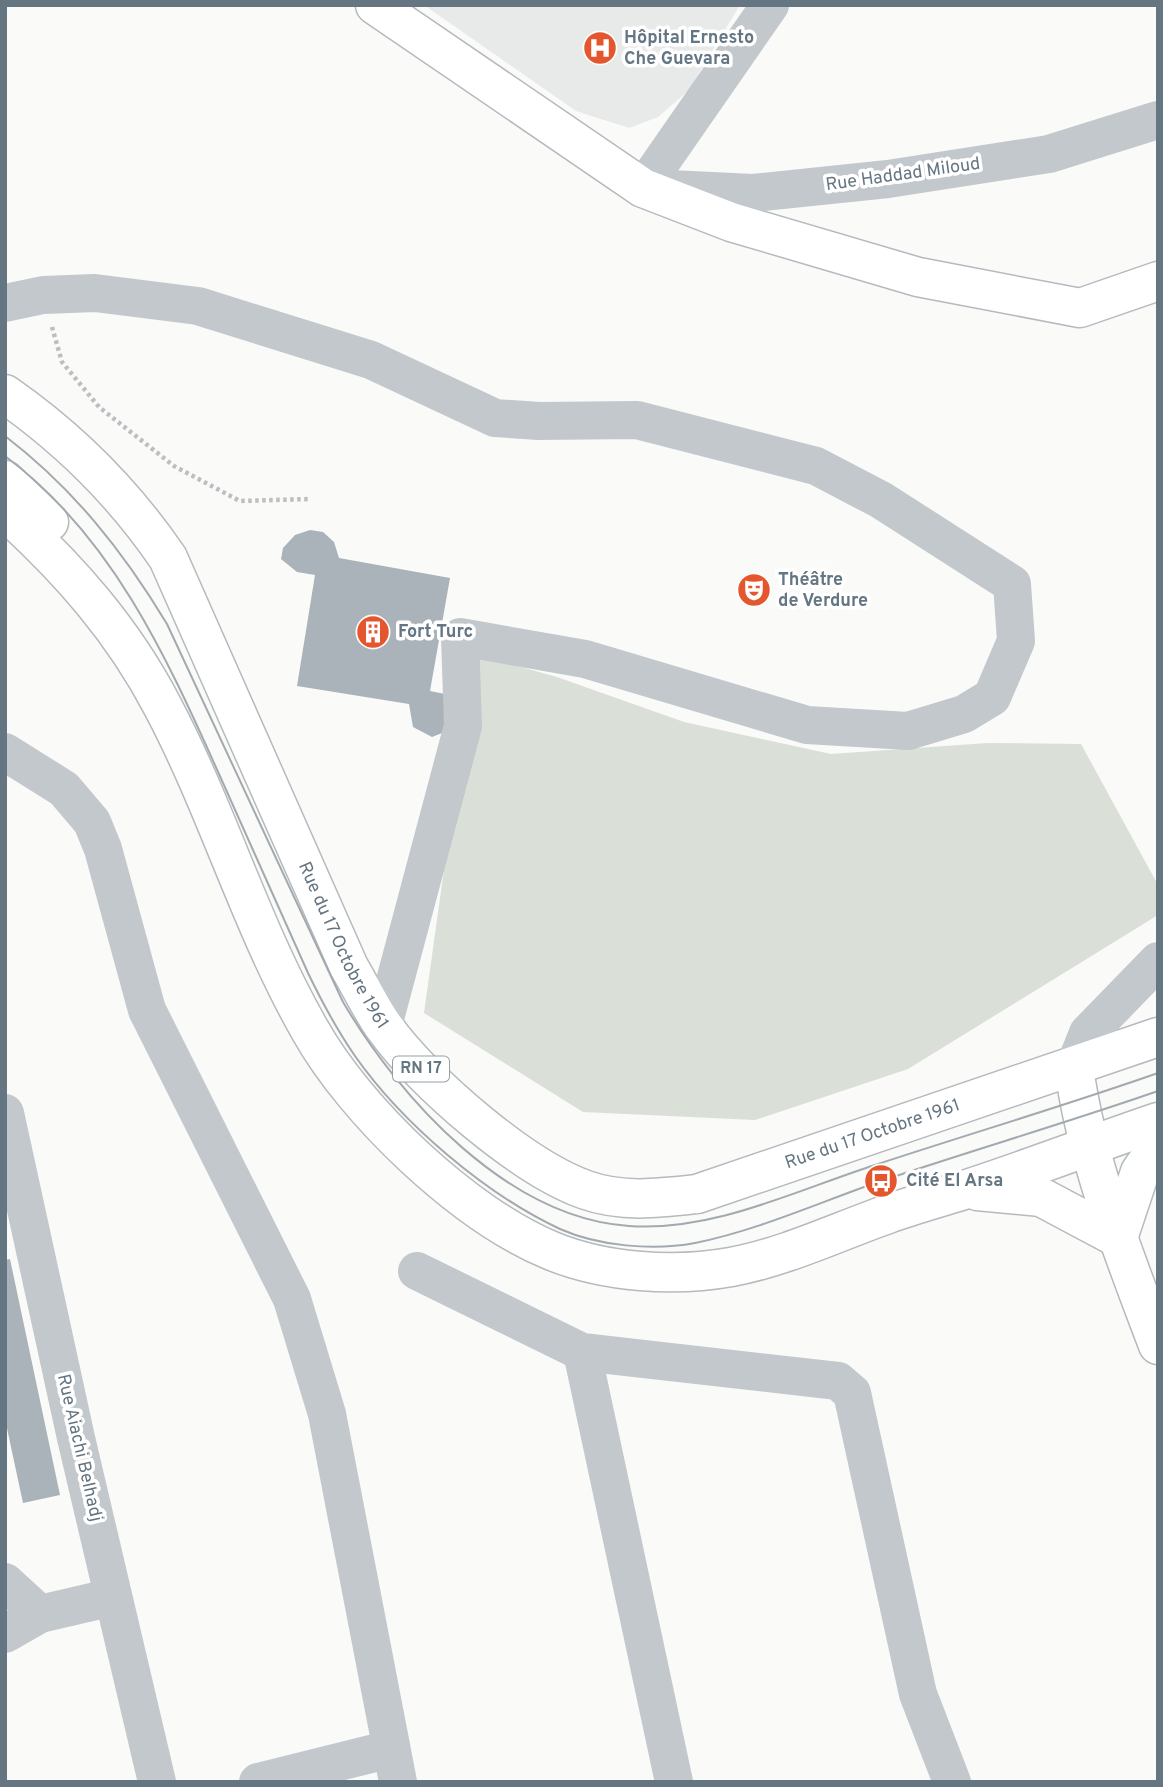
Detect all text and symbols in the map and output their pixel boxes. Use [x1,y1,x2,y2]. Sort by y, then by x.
place label: Hôpital Ernesto Che Guevara [624,27,754,71]
hospital icon: Hôpital Ernesto Che Guevara [581,29,619,67]
street label: Rue Haddad Miloud [824,153,982,197]
place label: Théâtre de Verdure [778,569,868,613]
theatre icon: Théâtre de Verdure [735,571,773,609]
building icon: Fort Turc [354,613,392,651]
place label: Fort Turc [398,621,473,644]
street label: Rue du 17 Octobre 1961 [292,858,394,1034]
road number: RN 17 [393,1056,449,1082]
street label: Rue du 17 Octobre 1961 [782,1094,963,1175]
bus stop icon: Cité El Arsa [862,1162,900,1200]
place label: Cité El Arsa [906,1170,1003,1193]
street label: Rue Aiachi Belhadj [51,1372,107,1524]

